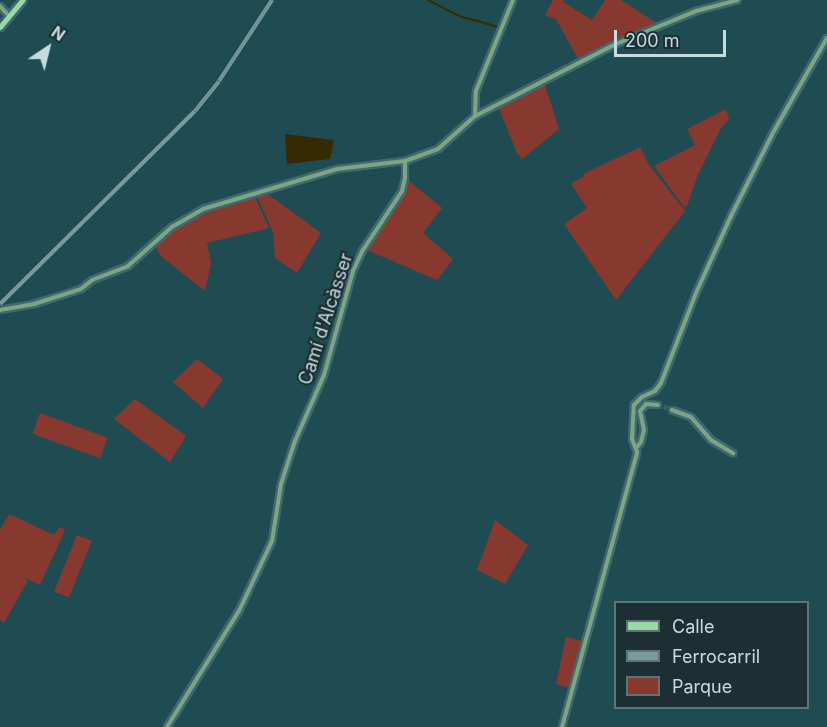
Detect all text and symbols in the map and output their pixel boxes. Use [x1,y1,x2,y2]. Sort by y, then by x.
north arrow [18,18,78,78]
scale bar [617,18,730,56]
text: N [48,22,69,45]
text: 200 m [625,30,680,51]
street label: Camí d'Alcàsser [295,250,357,388]
legend [614,601,809,709]
text: Calle [672,616,714,637]
text: Ferrocarril [672,646,760,667]
text: Parque [672,676,732,697]

